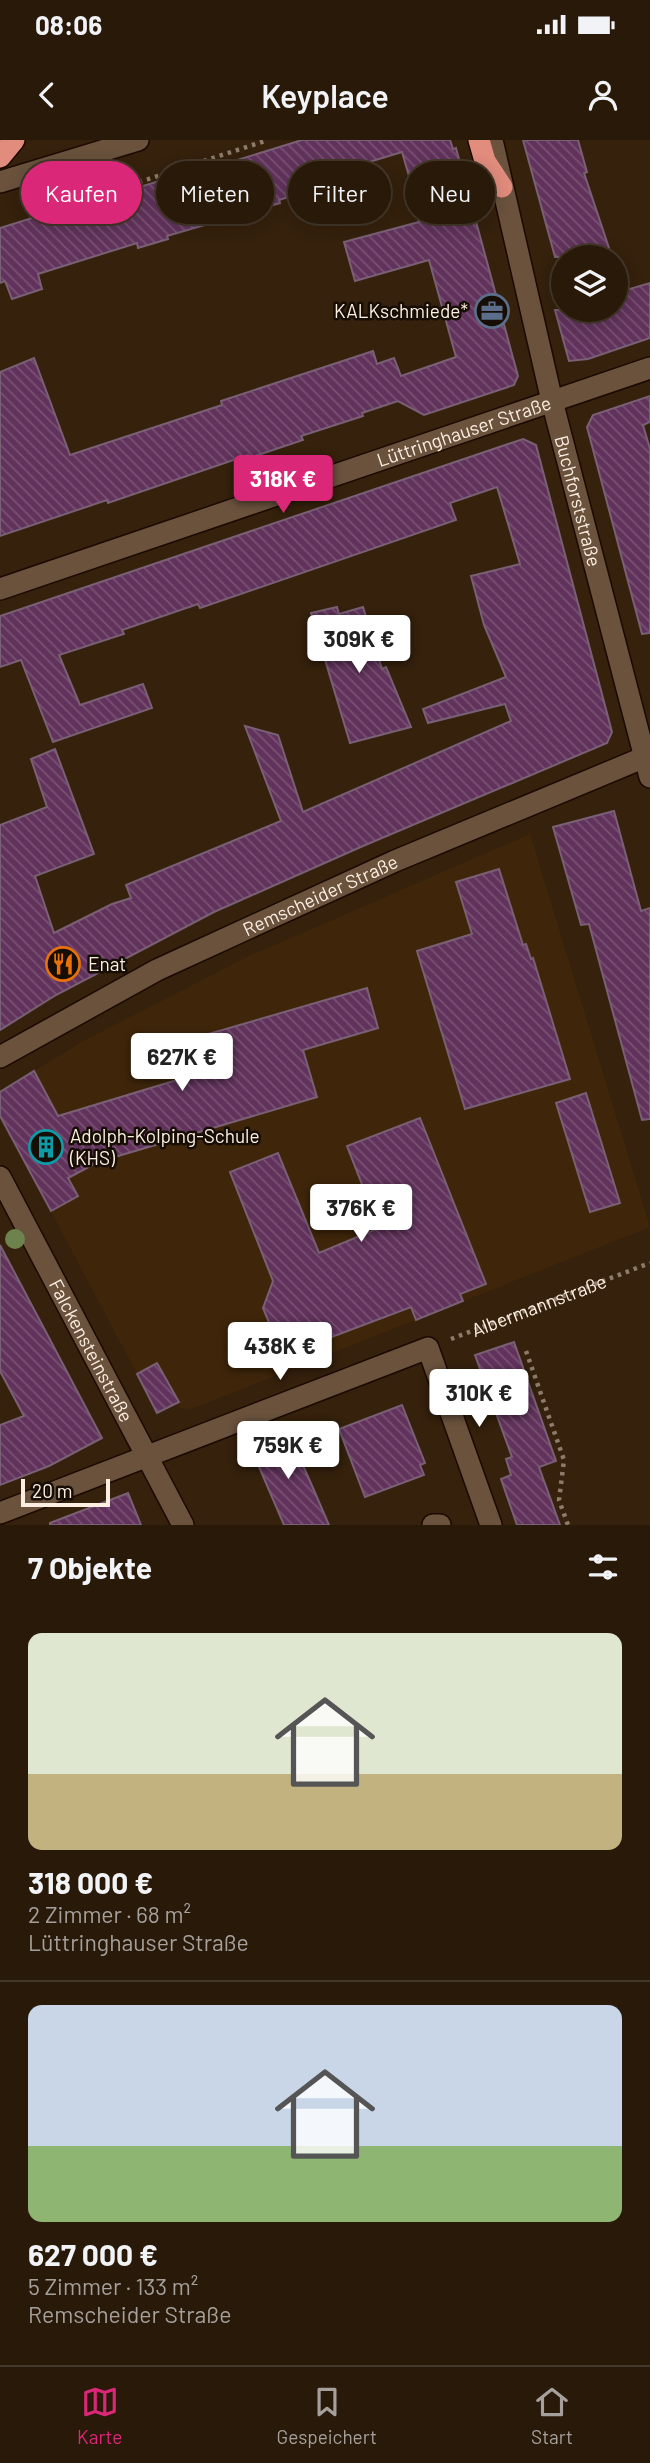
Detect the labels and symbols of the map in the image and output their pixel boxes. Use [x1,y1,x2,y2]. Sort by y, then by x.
office icon: KALKschmiede* [473,292,511,330]
place label: KALKschmiede* [334,299,468,322]
street label: Lüttringhauser Straße [374,391,554,471]
street label: Buchforststraße [550,433,607,569]
pin: 318K € [226,456,340,515]
pin: 309K € [302,616,416,675]
street label: Remscheider Straße [239,849,401,940]
restaurant icon: Enat [44,945,82,983]
place label: Enat [88,952,126,975]
pin: 627K € [125,1034,239,1093]
place label: Adolph-Kolping-Schule (KHS) [69,1124,260,1169]
building icon: Adolph-Kolping-Schule (KHS) [27,1128,65,1166]
pin: 376K € [304,1184,418,1244]
street label: Albermannstraße [468,1269,609,1341]
street label: Falckensteinstraße [45,1275,139,1426]
pin: 438K € [223,1322,337,1382]
pin: 310K € [422,1370,536,1429]
pin: 759K € [231,1422,345,1481]
scale bar [21,1476,110,1508]

